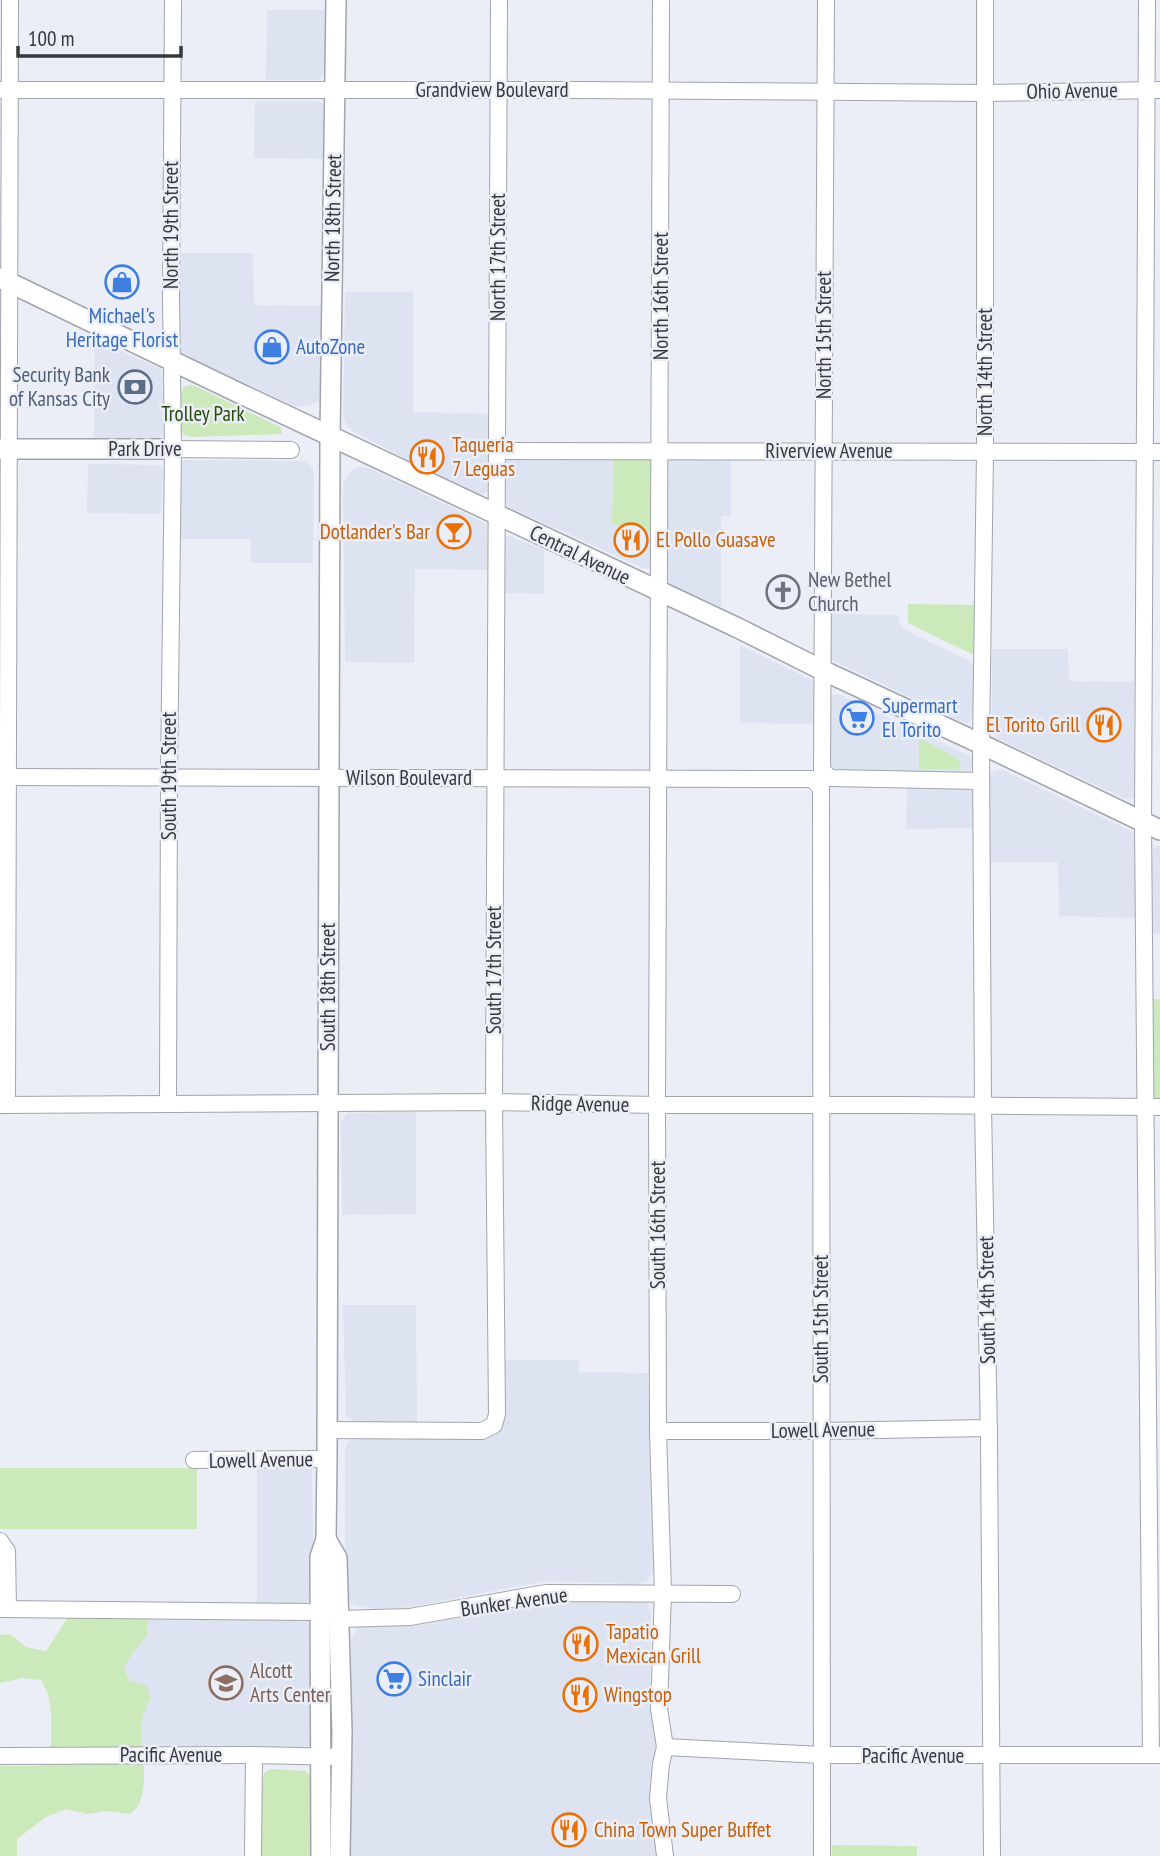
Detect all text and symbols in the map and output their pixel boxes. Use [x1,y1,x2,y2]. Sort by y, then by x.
scale bar [18,14,180,58]
text: 100 m [28,25,74,52]
street label: Grandview Boulevard [415,76,569,103]
street label: Ohio Avenue [1026,76,1118,105]
street label: North 18th Street [318,154,347,282]
street label: North 19th Street [157,161,184,289]
street label: North 17th Street [484,193,511,321]
street label: North 16th Street [647,232,674,360]
shop icon: Michael's Heritage Florist [103,263,141,301]
street label: North 15th Street [810,271,837,399]
place label: Michael's Heritage Florist [66,302,178,353]
street label: North 14th Street [971,308,998,436]
shop icon: AutoZone [253,328,291,366]
place label: AutoZone [296,333,365,360]
place label: Security Bank of Kansas City [9,361,110,412]
bank icon: Security Bank of Kansas City [116,368,154,406]
park label: Trolley Park [161,400,245,427]
place label: Taqueria 7 Leguas [452,431,515,482]
street label: Park Drive [108,435,182,462]
street label: Riverview Avenue [765,437,893,464]
restaurant icon: Taqueria 7 Leguas [408,438,446,476]
bar icon: Dotlander's Bar [435,513,473,551]
place label: Dotlander's Bar [320,518,430,545]
street label: Central Avenue [525,519,635,591]
restaurant icon: El Pollo Guasave [612,521,650,559]
place label: El Pollo Guasave [656,526,776,553]
place label: New Bethel Church [808,566,891,617]
church icon: New Bethel Church [764,573,802,611]
place label: Supermart El Torito [882,692,958,743]
supermarket icon: Supermart El Torito [838,699,876,737]
restaurant icon: El Torito Grill [1085,706,1123,744]
place label: El Torito Grill [986,711,1080,738]
street label: South 19th Street [155,712,182,840]
street label: Wilson Boulevard [346,764,472,791]
street label: South 17th Street [480,906,507,1034]
street label: South 18th Street [314,923,341,1051]
street label: Ridge Avenue [531,1089,629,1118]
street label: South 16th Street [644,1161,671,1289]
street label: South 14th Street [972,1235,1001,1364]
street label: South 15th Street [807,1255,834,1383]
street label: Lowell Avenue [771,1415,875,1444]
street label: Lowell Avenue [209,1445,313,1474]
street label: Bunker Avenue [459,1581,569,1622]
place label: Tapatio Mexican Grill [606,1618,701,1669]
restaurant icon: Tapatio Mexican Grill [562,1625,600,1663]
place label: Alcott Arts Center [250,1657,331,1708]
supermarket icon: Sinclair [375,1660,413,1698]
school or university icon: Alcott Arts Center [207,1664,245,1702]
place label: Sinclair [418,1665,472,1692]
restaurant icon: Wingstop [561,1676,599,1714]
place label: Wingstop [604,1681,672,1708]
street label: Pacific Avenue [120,1741,222,1768]
street label: Pacific Avenue [862,1742,964,1769]
restaurant icon: China Town Super Buffet [550,1811,588,1849]
place label: China Town Super Buffet [594,1816,772,1843]

